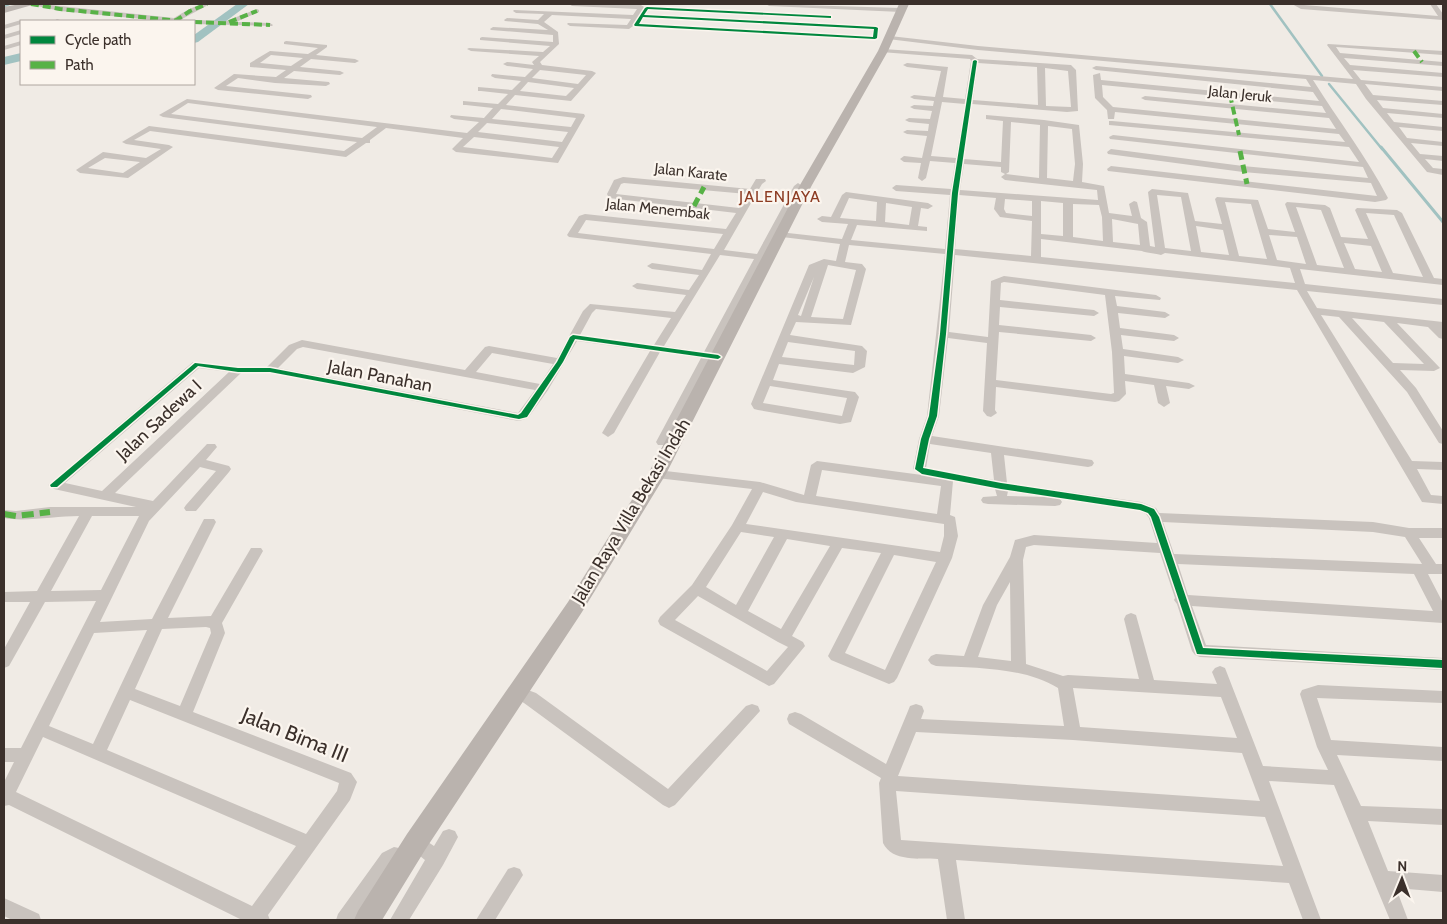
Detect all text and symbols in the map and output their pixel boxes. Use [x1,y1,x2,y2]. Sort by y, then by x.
legend [20,20,195,85]
text: Cycle path [65,31,131,49]
text: Path [65,56,94,74]
street label: Jalan Jeruk [1206,82,1273,106]
street label: Jalan Karate [653,159,729,185]
district label: JALENJAYA [738,187,821,206]
street label: Jalan Menembak [604,194,711,223]
street label: Jalan Panahan [325,355,434,397]
street label: Jalan Sadewa I [111,375,206,466]
street label: Jalan Raya Villa Bekasi Indah [566,414,695,609]
street label: Jalan Bima III [237,701,352,767]
north arrow [1377,854,1427,904]
text: N [1397,857,1407,875]

